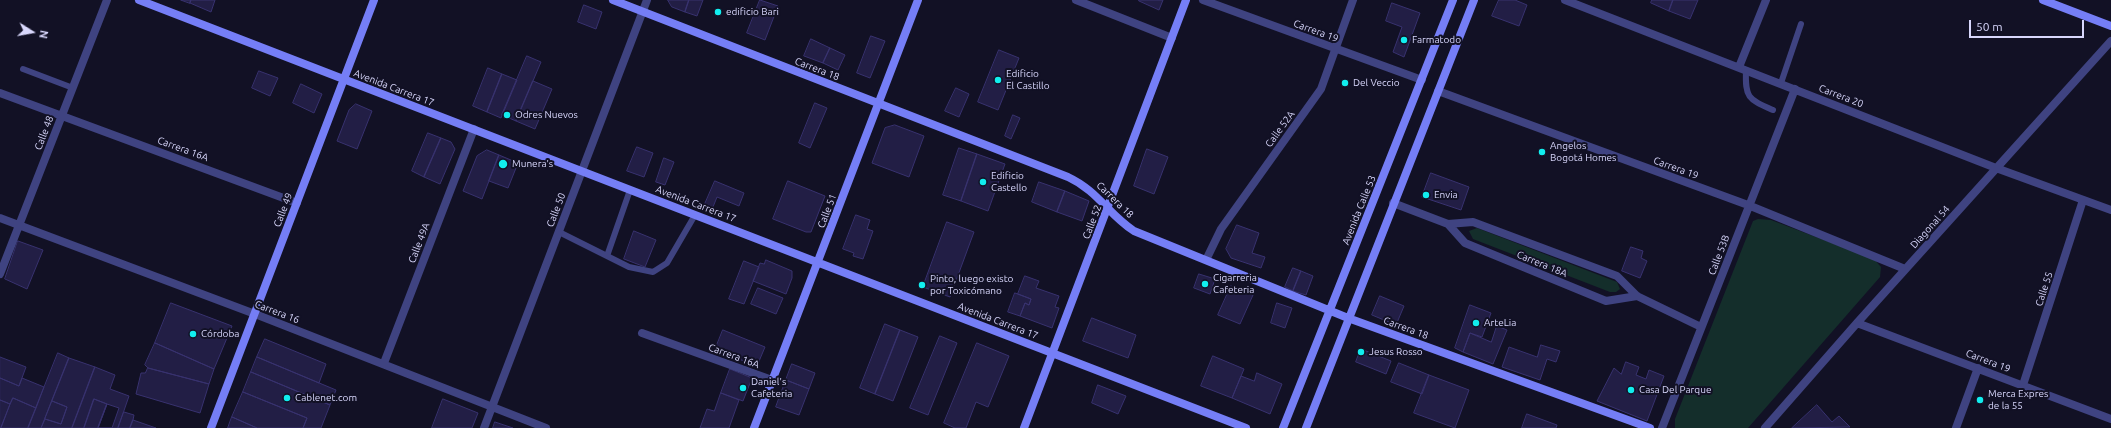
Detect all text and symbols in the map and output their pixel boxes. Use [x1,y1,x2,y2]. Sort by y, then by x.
place label: edificio Bari [726,6,779,18]
marker: edificio Bari [713,7,723,17]
north arrow [12,12,52,52]
scale bar [1971,12,2086,38]
street label: Carrera 19 [1292,17,1340,45]
text: 50 m [1976,20,2003,33]
text: N [37,29,50,39]
place label: Farmatodo [1412,34,1461,46]
marker: Farmatodo [1399,35,1409,45]
street label: Carrera 18 [793,55,841,83]
street label: Avenida Carrera 17 [352,67,436,109]
place label: Edificio El Castillo [1006,68,1050,92]
marker: Edificio El Castillo [993,75,1003,85]
place label: Del Veccio [1353,77,1400,89]
marker: Del Veccio [1340,78,1350,88]
street label: Carrera 20 [1817,82,1865,110]
street label: Calle 52A [1263,108,1297,150]
place label: Odres Nuevos [515,109,578,121]
marker: Odres Nuevos [502,110,512,120]
street label: Calle 48 [32,114,56,152]
street label: Carrera 16A [156,134,210,164]
place label: Angelos Bogotá Homes [1550,140,1616,164]
marker: Angelos Bogotá Homes [1537,147,1547,157]
street label: Carrera 19 [1652,154,1700,182]
marker: Munera's [497,158,509,170]
place label: Munera's [512,158,553,170]
place label: Edificio Castello [991,170,1027,194]
street label: Avenida Calle 53 [1340,174,1378,246]
marker: Edificio Castello [978,177,988,187]
street label: Carrera 18 [1094,179,1136,221]
street label: Avenida Carrera 17 [654,183,738,225]
place label: Envia [1434,189,1458,201]
marker: Envia [1421,190,1431,200]
street label: Calle 49 [271,191,295,229]
street label: Calle 50 [544,191,568,229]
street label: Calle 51 [815,192,839,230]
street label: Calle 52 [1080,203,1104,241]
street label: Diagonal 54 [1908,203,1952,251]
street label: Calle 49A [406,221,432,265]
street label: Calle 53B [1706,233,1732,277]
street label: Carrera 18A [1515,248,1569,280]
street label: Calle 55 [2033,270,2055,308]
place label: Cigarreria Cafeteria [1213,272,1257,296]
place label: Pinto, luego existo por Toxicómano [930,273,1013,296]
marker: Cigarreria Cafeteria [1200,279,1210,289]
marker: Pinto, luego existo por Toxicómano [917,280,927,290]
street label: Carrera 16 [253,298,301,326]
street label: Avenida Carrera 17 [956,300,1040,342]
street label: Carrera 18 [1382,314,1430,342]
place label: ArteLia [1484,317,1516,329]
marker: ArteLia [1471,318,1481,328]
place label: Córdoba [201,328,239,340]
marker: Córdoba [188,329,198,339]
street label: Carrera 16A [707,341,761,371]
place label: Jesus Rosso [1369,346,1423,358]
marker: Jesus Rosso [1356,347,1366,357]
street label: Carrera 19 [1964,347,2012,375]
place label: Daniel's Cafeteria [751,376,792,400]
marker: Daniel's Cafeteria [738,383,748,393]
place label: Casa Del Parque [1639,384,1711,396]
marker: Casa Del Parque [1626,385,1636,395]
place label: Merca Expres de la 55 [1988,388,2048,412]
place label: Cablenet.com [295,392,357,404]
marker: Cablenet.com [282,393,292,403]
marker: Merca Expres de la 55 [1975,395,1985,405]

